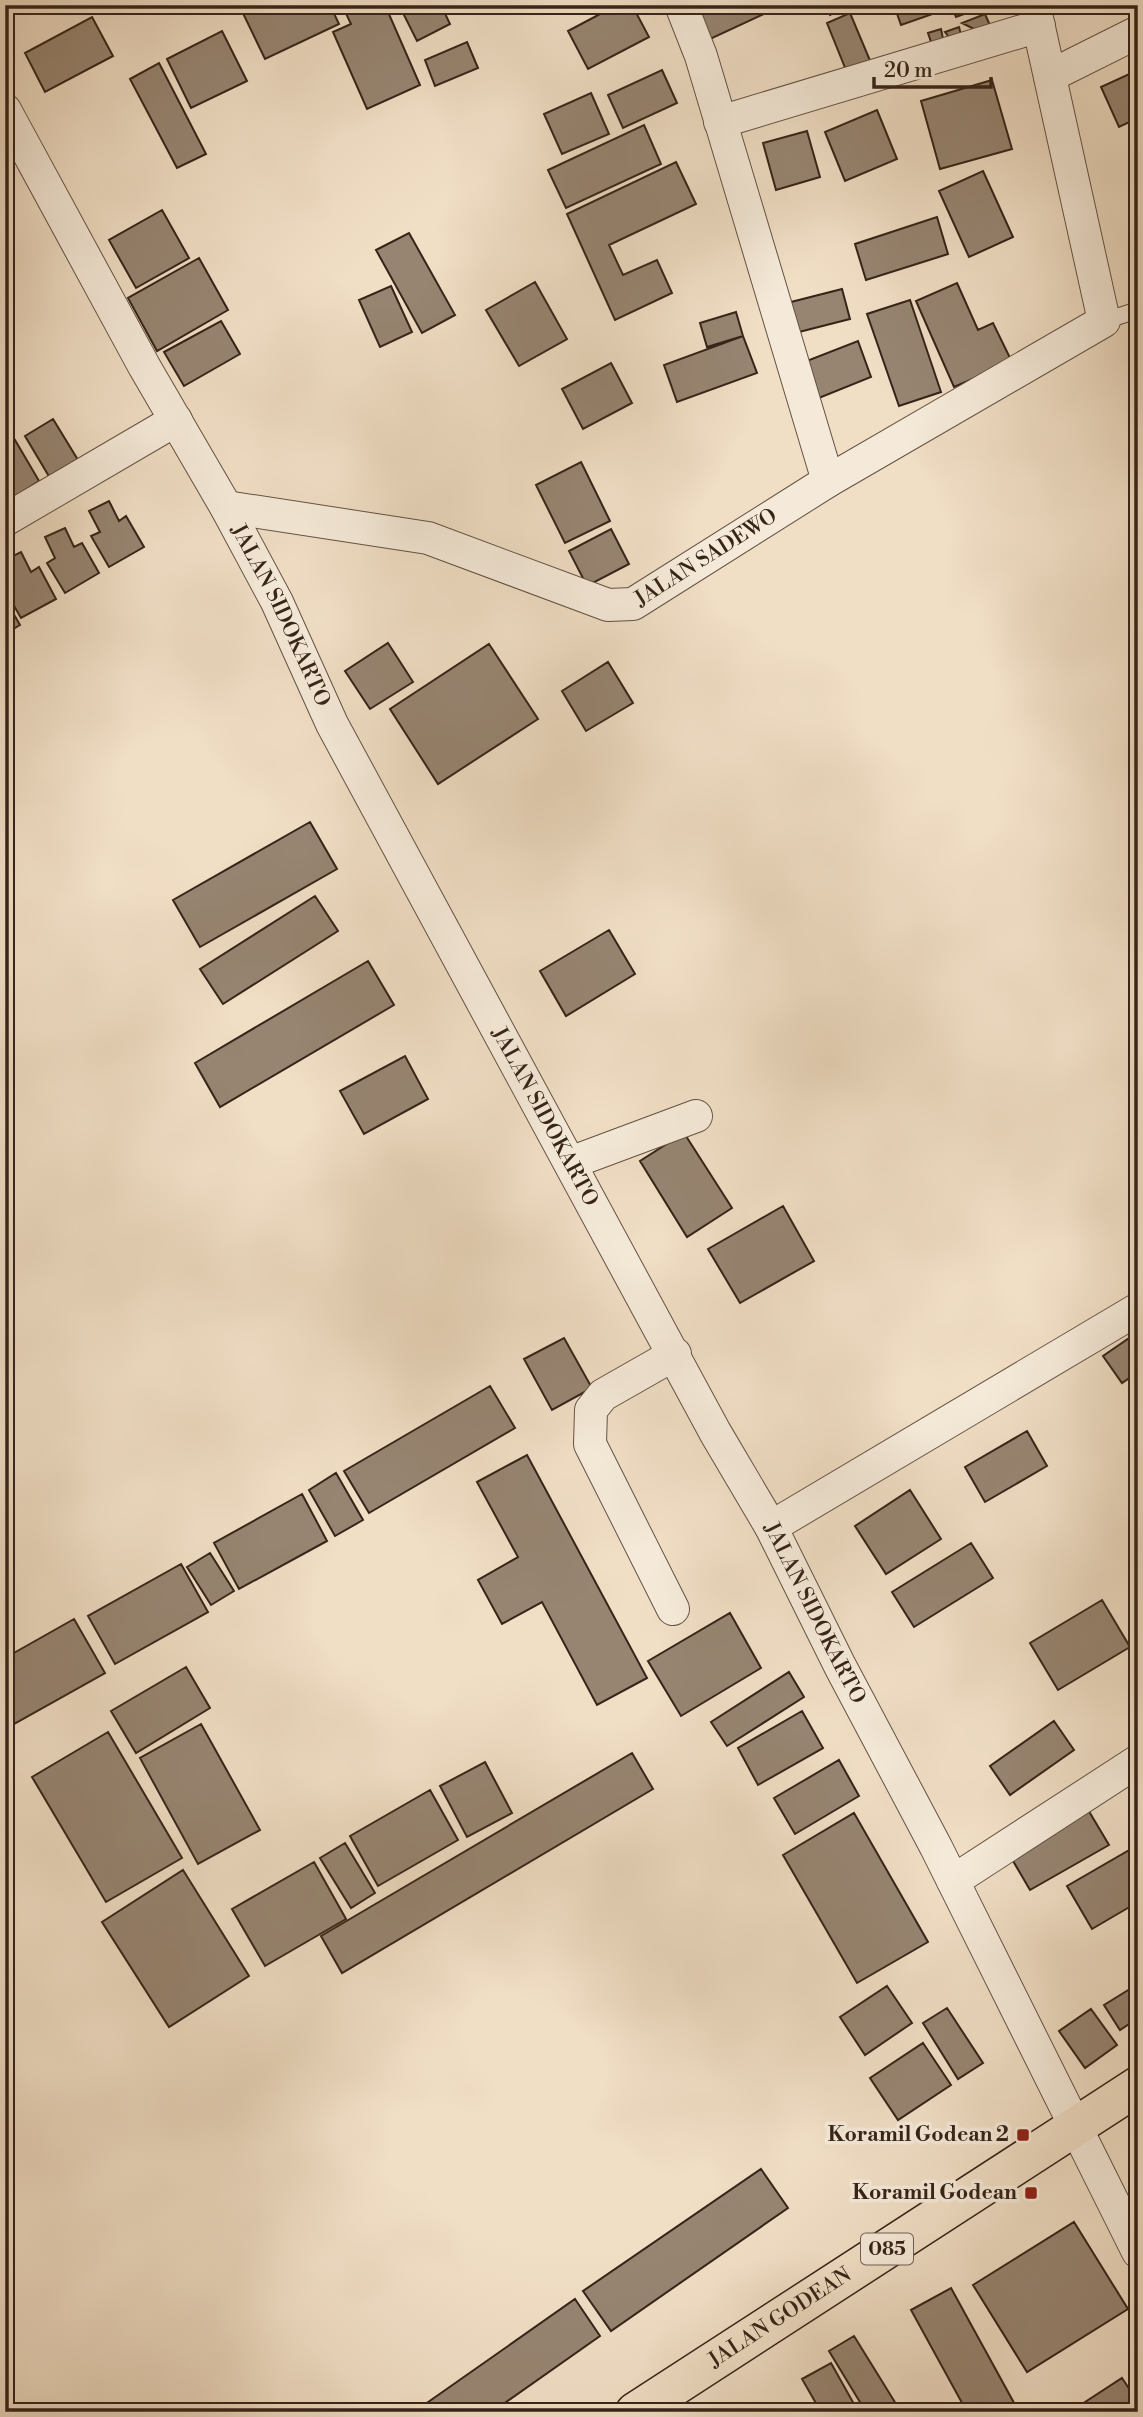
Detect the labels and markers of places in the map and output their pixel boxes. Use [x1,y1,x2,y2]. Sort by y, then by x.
place label: Koramil Godean 2 [828,2122,1009,2148]
marker: Koramil Godean 2 [1015,2127,1031,2143]
place label: Koramil Godean [852,2180,1017,2206]
marker: Koramil Godean [1023,2185,1039,2201]

